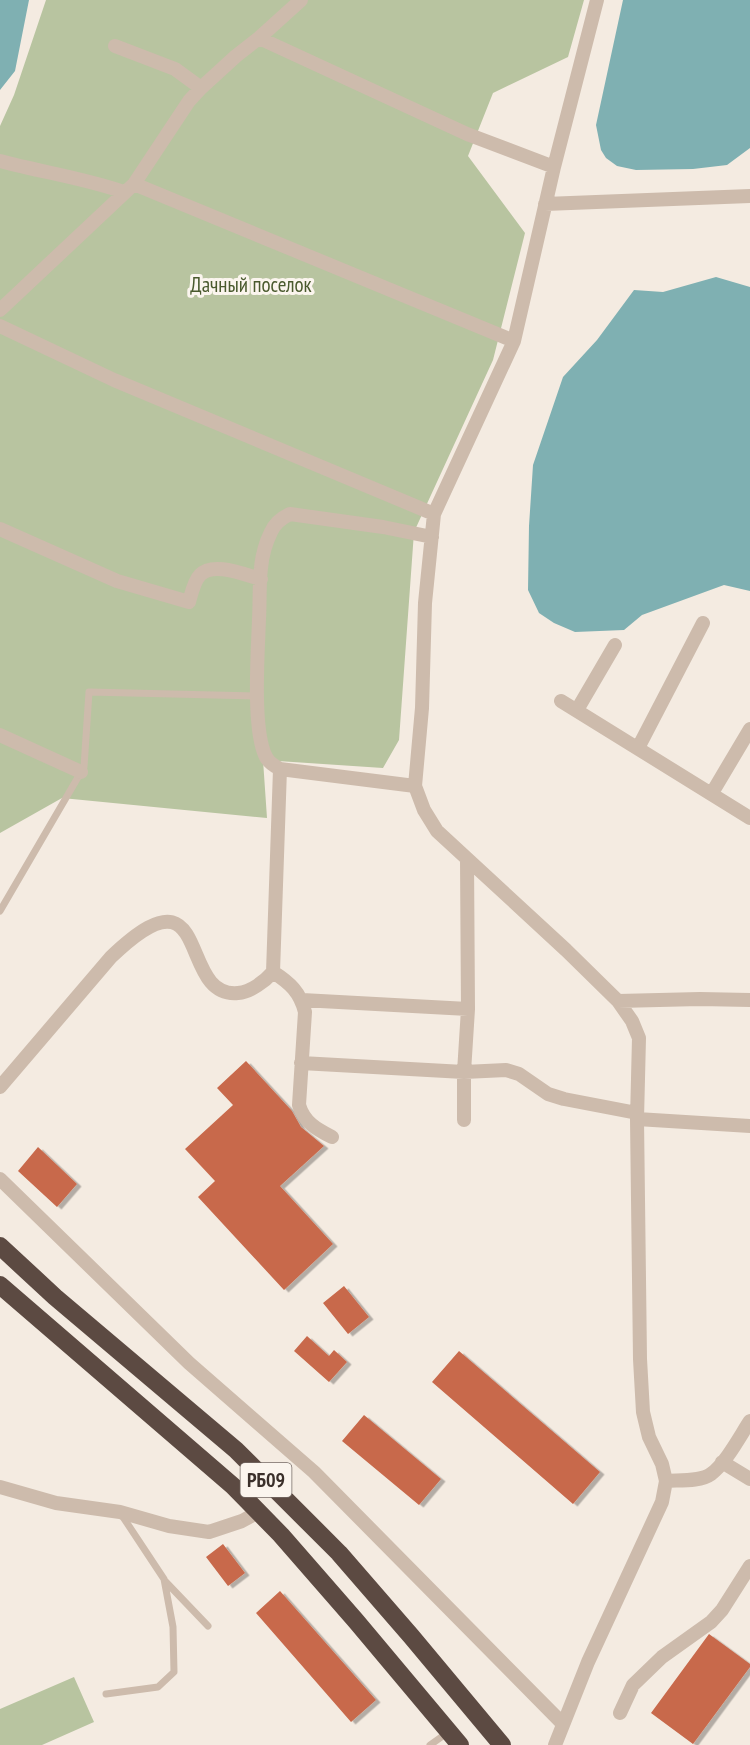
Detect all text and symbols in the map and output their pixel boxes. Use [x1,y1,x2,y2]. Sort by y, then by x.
park label: Дачный поселок [190,271,312,298]
road number: РБ09 [240,1463,292,1497]

